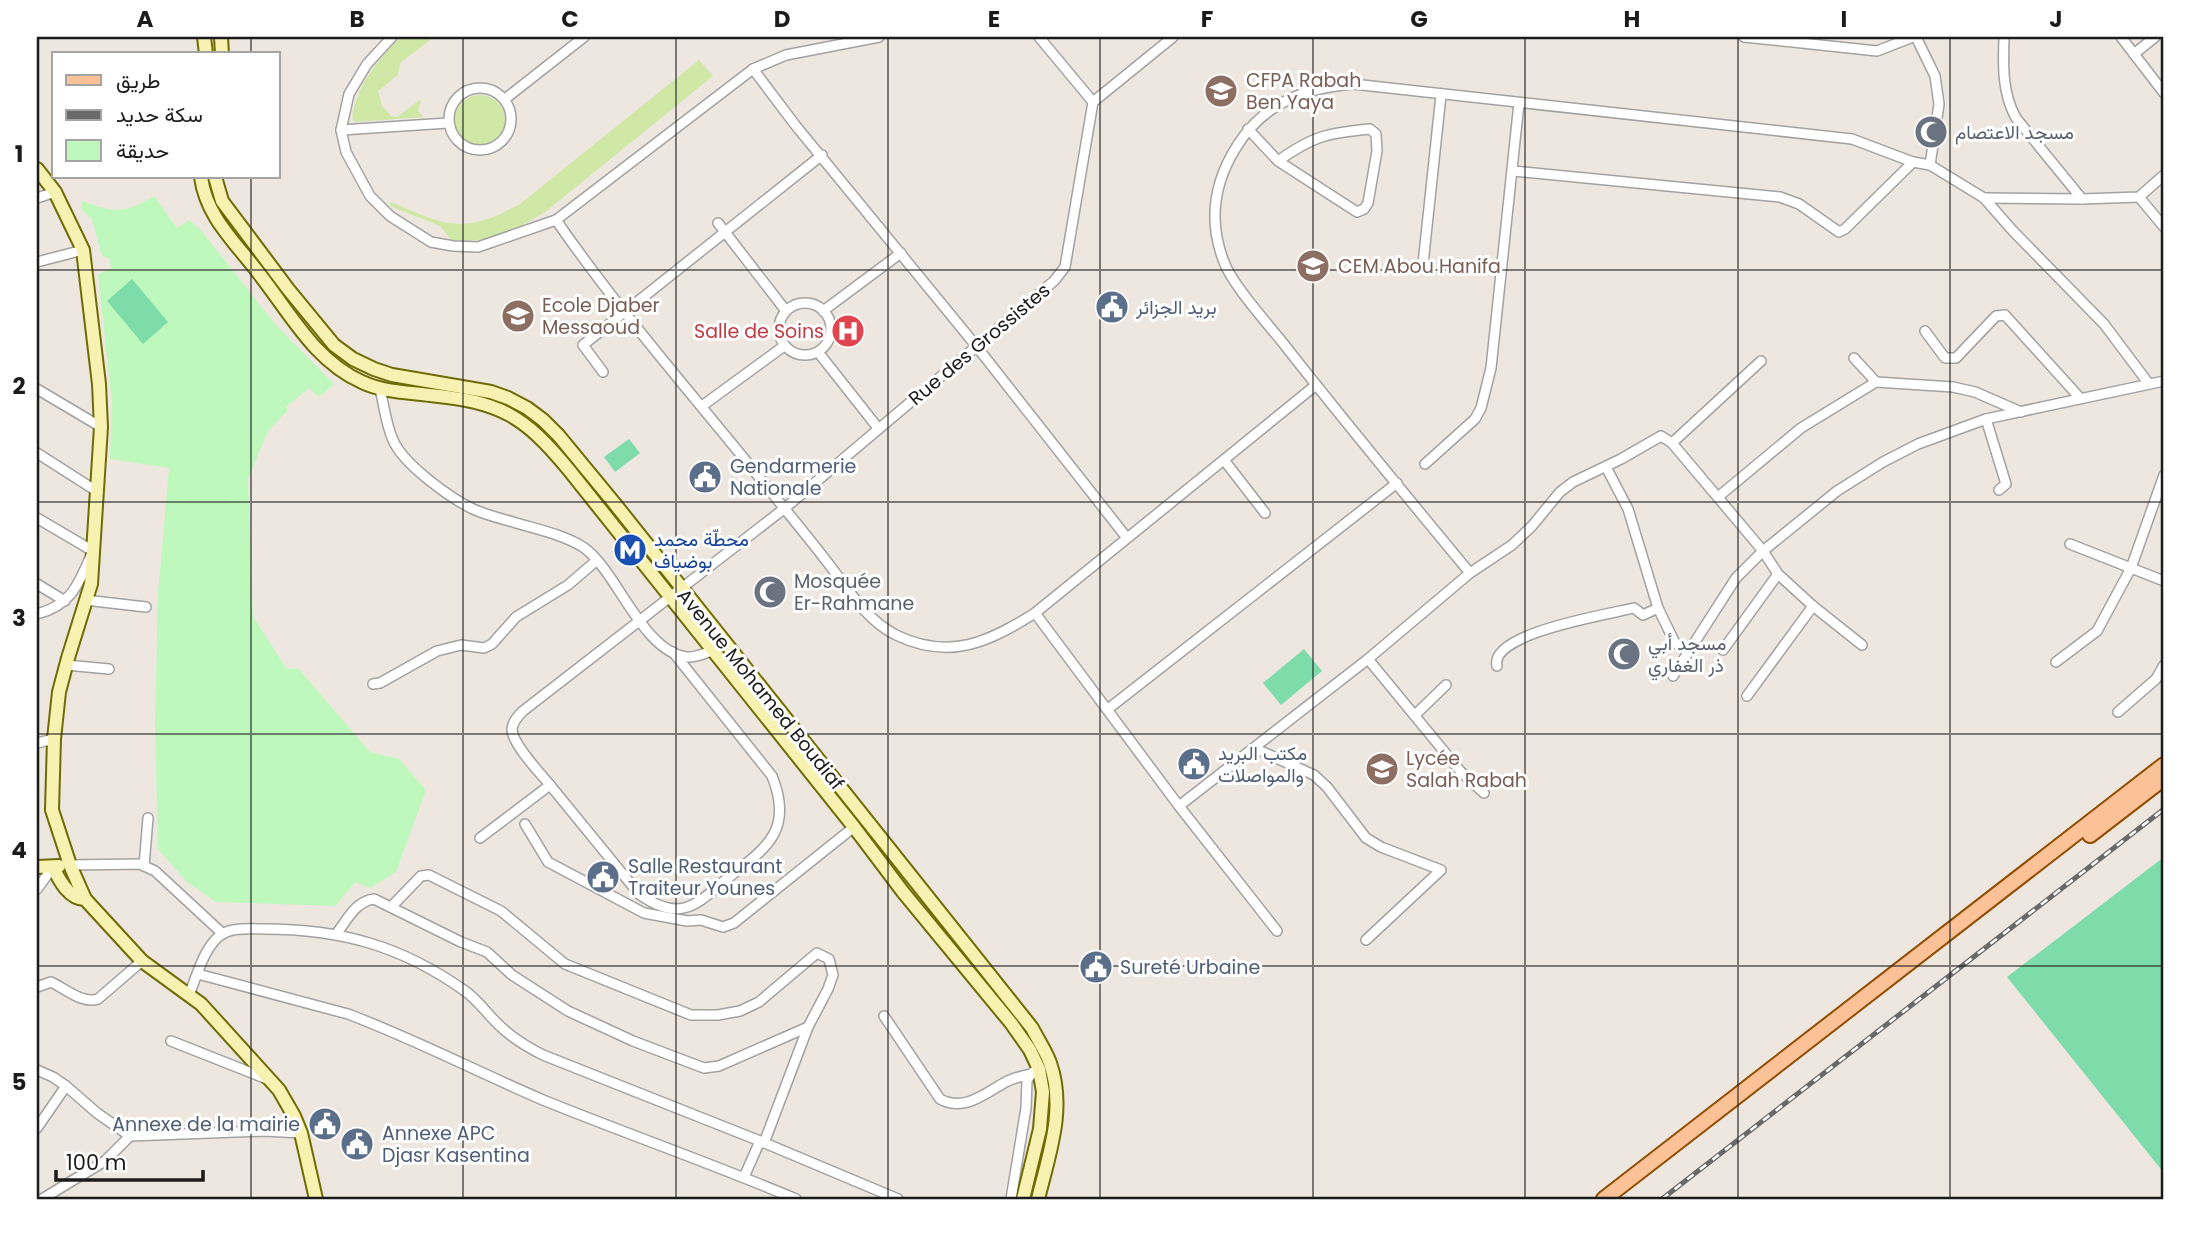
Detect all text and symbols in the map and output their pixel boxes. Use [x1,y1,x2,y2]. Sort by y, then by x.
text: A [137,3,154,35]
text: B [349,3,365,35]
text: C [561,3,579,35]
text: D [774,3,790,35]
text: E [988,3,1000,35]
text: F [1201,3,1213,35]
text: G [1410,3,1428,35]
text: H [1624,3,1640,35]
text: I [1841,3,1847,35]
text: J [2049,3,2063,35]
legend [52,52,280,178]
text: طريق [116,66,161,95]
place label: CFPA Rabah Ben Yaya [1246,67,1361,116]
school or university icon: CFPA Rabah Ben Yaya [1202,72,1240,110]
text: سكة حديد [116,100,203,129]
mosque icon: مسجد الاعتصام [1912,113,1950,151]
place label: مسجد الاعتصام [1955,119,2074,146]
text: حديقة [116,136,169,165]
text: 1 [15,138,23,170]
school or university icon: CEM Abou Hanifa [1294,247,1332,285]
place label: CEM Abou Hanifa [1338,253,1501,280]
street label: Rue des Grossistes [903,277,1056,412]
public building icon: بريد الجزائر [1093,288,1131,326]
place label: Ecole Djaber Messaoud [542,292,660,341]
place label: بريد الجزائر [1135,294,1216,321]
school or university icon: Ecole Djaber Messaoud [499,297,537,335]
hospital icon: Salle de Soins [829,312,867,350]
place label: Salle de Soins [694,318,824,345]
text: 2 [12,370,26,402]
place label: Gendarmerie Nationale [730,453,856,502]
public building icon: Gendarmerie Nationale [686,458,724,496]
place label: محطّة محمد بوضياف [654,526,749,575]
metro station icon: محطّة محمد بوضياف [611,531,649,569]
place label: Mosquée Er-Rahmane [794,568,914,617]
mosque icon: Mosquée Er-Rahmane [751,573,789,611]
street label: Avenue Mohamed Boudiaf [671,583,850,796]
text: 3 [12,602,26,634]
place label: مسجد أبي ذر الغفاري [1648,630,1726,681]
mosque icon: مسجد أبي ذر الغفاري [1605,635,1643,673]
place label: مكتب البريد والمواصلات [1218,740,1307,789]
public building icon: مكتب البريد والمواصلات [1175,745,1213,783]
place label: Lycée Salah Rabah [1406,745,1527,794]
school or university icon: Lycée Salah Rabah [1363,750,1401,788]
text: 4 [11,834,27,866]
place label: Salle Restaurant Traiteur Younes [628,853,782,902]
public building icon: Salle Restaurant Traiteur Younes [584,858,622,896]
public building icon: Sureté Urbaine [1077,948,1115,986]
place label: Sureté Urbaine [1120,954,1260,981]
text: 5 [12,1066,26,1098]
public building icon: Annexe de la mairie [306,1105,344,1143]
place label: Annexe de la mairie [112,1111,300,1138]
place label: Annexe APC Djasr Kasentina [382,1120,530,1169]
public building icon: Annexe APC Djasr Kasentina [338,1125,376,1163]
scale bar [56,1138,203,1182]
text: 100 m [66,1148,126,1177]

